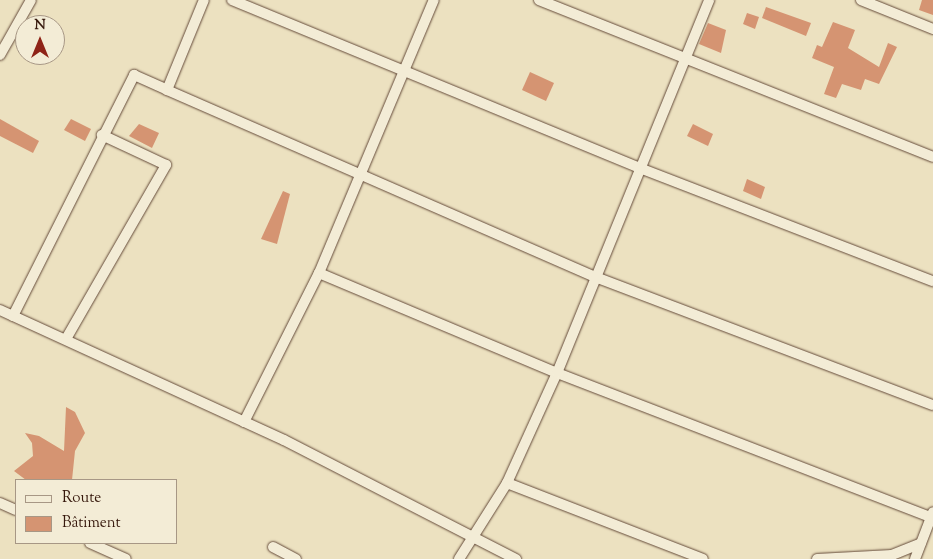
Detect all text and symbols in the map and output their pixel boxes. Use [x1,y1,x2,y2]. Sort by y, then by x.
north arrow [15,15,65,65]
text: N [34,16,46,36]
legend [15,479,178,544]
text: Route [62,488,101,509]
text: Bâtiment [62,513,121,534]

